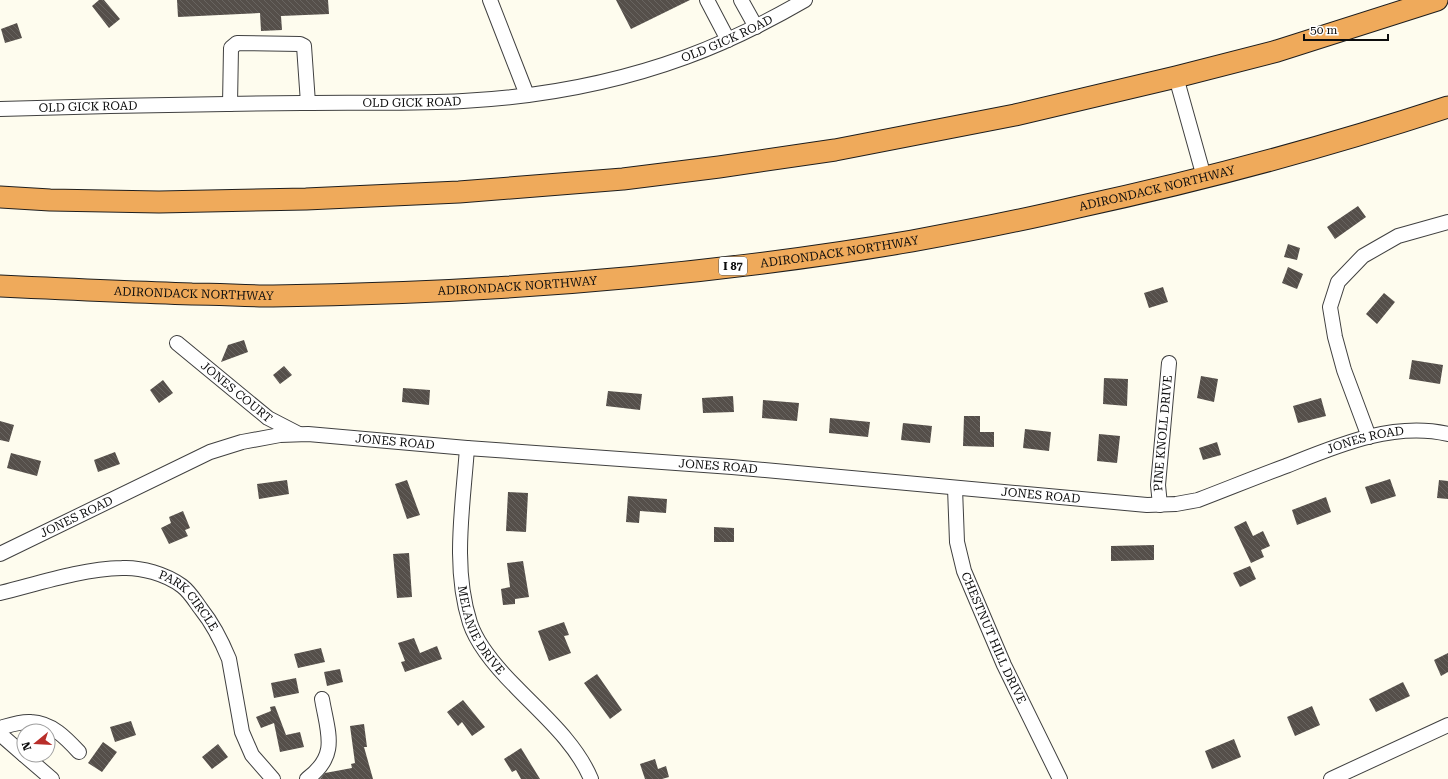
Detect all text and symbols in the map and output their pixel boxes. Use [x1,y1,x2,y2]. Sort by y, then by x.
street label: OLD GICK ROAD [679,12,775,65]
scale bar [1304,16,1388,42]
text: 50 m [1310,23,1337,37]
street label: OLD GICK ROAD [363,94,462,110]
street label: OLD GICK ROAD [39,99,138,115]
street label: ADIRONDACK NORTHWAY [1078,163,1238,214]
street label: ADIRONDACK NORTHWAY [759,233,921,270]
road number: I 87 [719,257,747,275]
street label: ADIRONDACK NORTHWAY [437,274,599,298]
street label: ADIRONDACK NORTHWAY [114,284,275,303]
street label: JONES COURT [198,359,275,425]
street label: PINE KNOLL DRIVE [1151,375,1175,492]
street label: JONES ROAD [1324,424,1404,456]
street label: JONES ROAD [355,431,435,452]
street label: JONES ROAD [678,456,758,476]
street label: JONES ROAD [1001,485,1081,506]
street label: JONES ROAD [38,493,115,541]
street label: PARK CIRCLE [157,568,221,633]
street label: CHESTNUT HILL DRIVE [958,570,1029,706]
street label: MELANIE DRIVE [455,585,508,678]
north arrow [16,723,56,763]
text: N [19,739,34,752]

